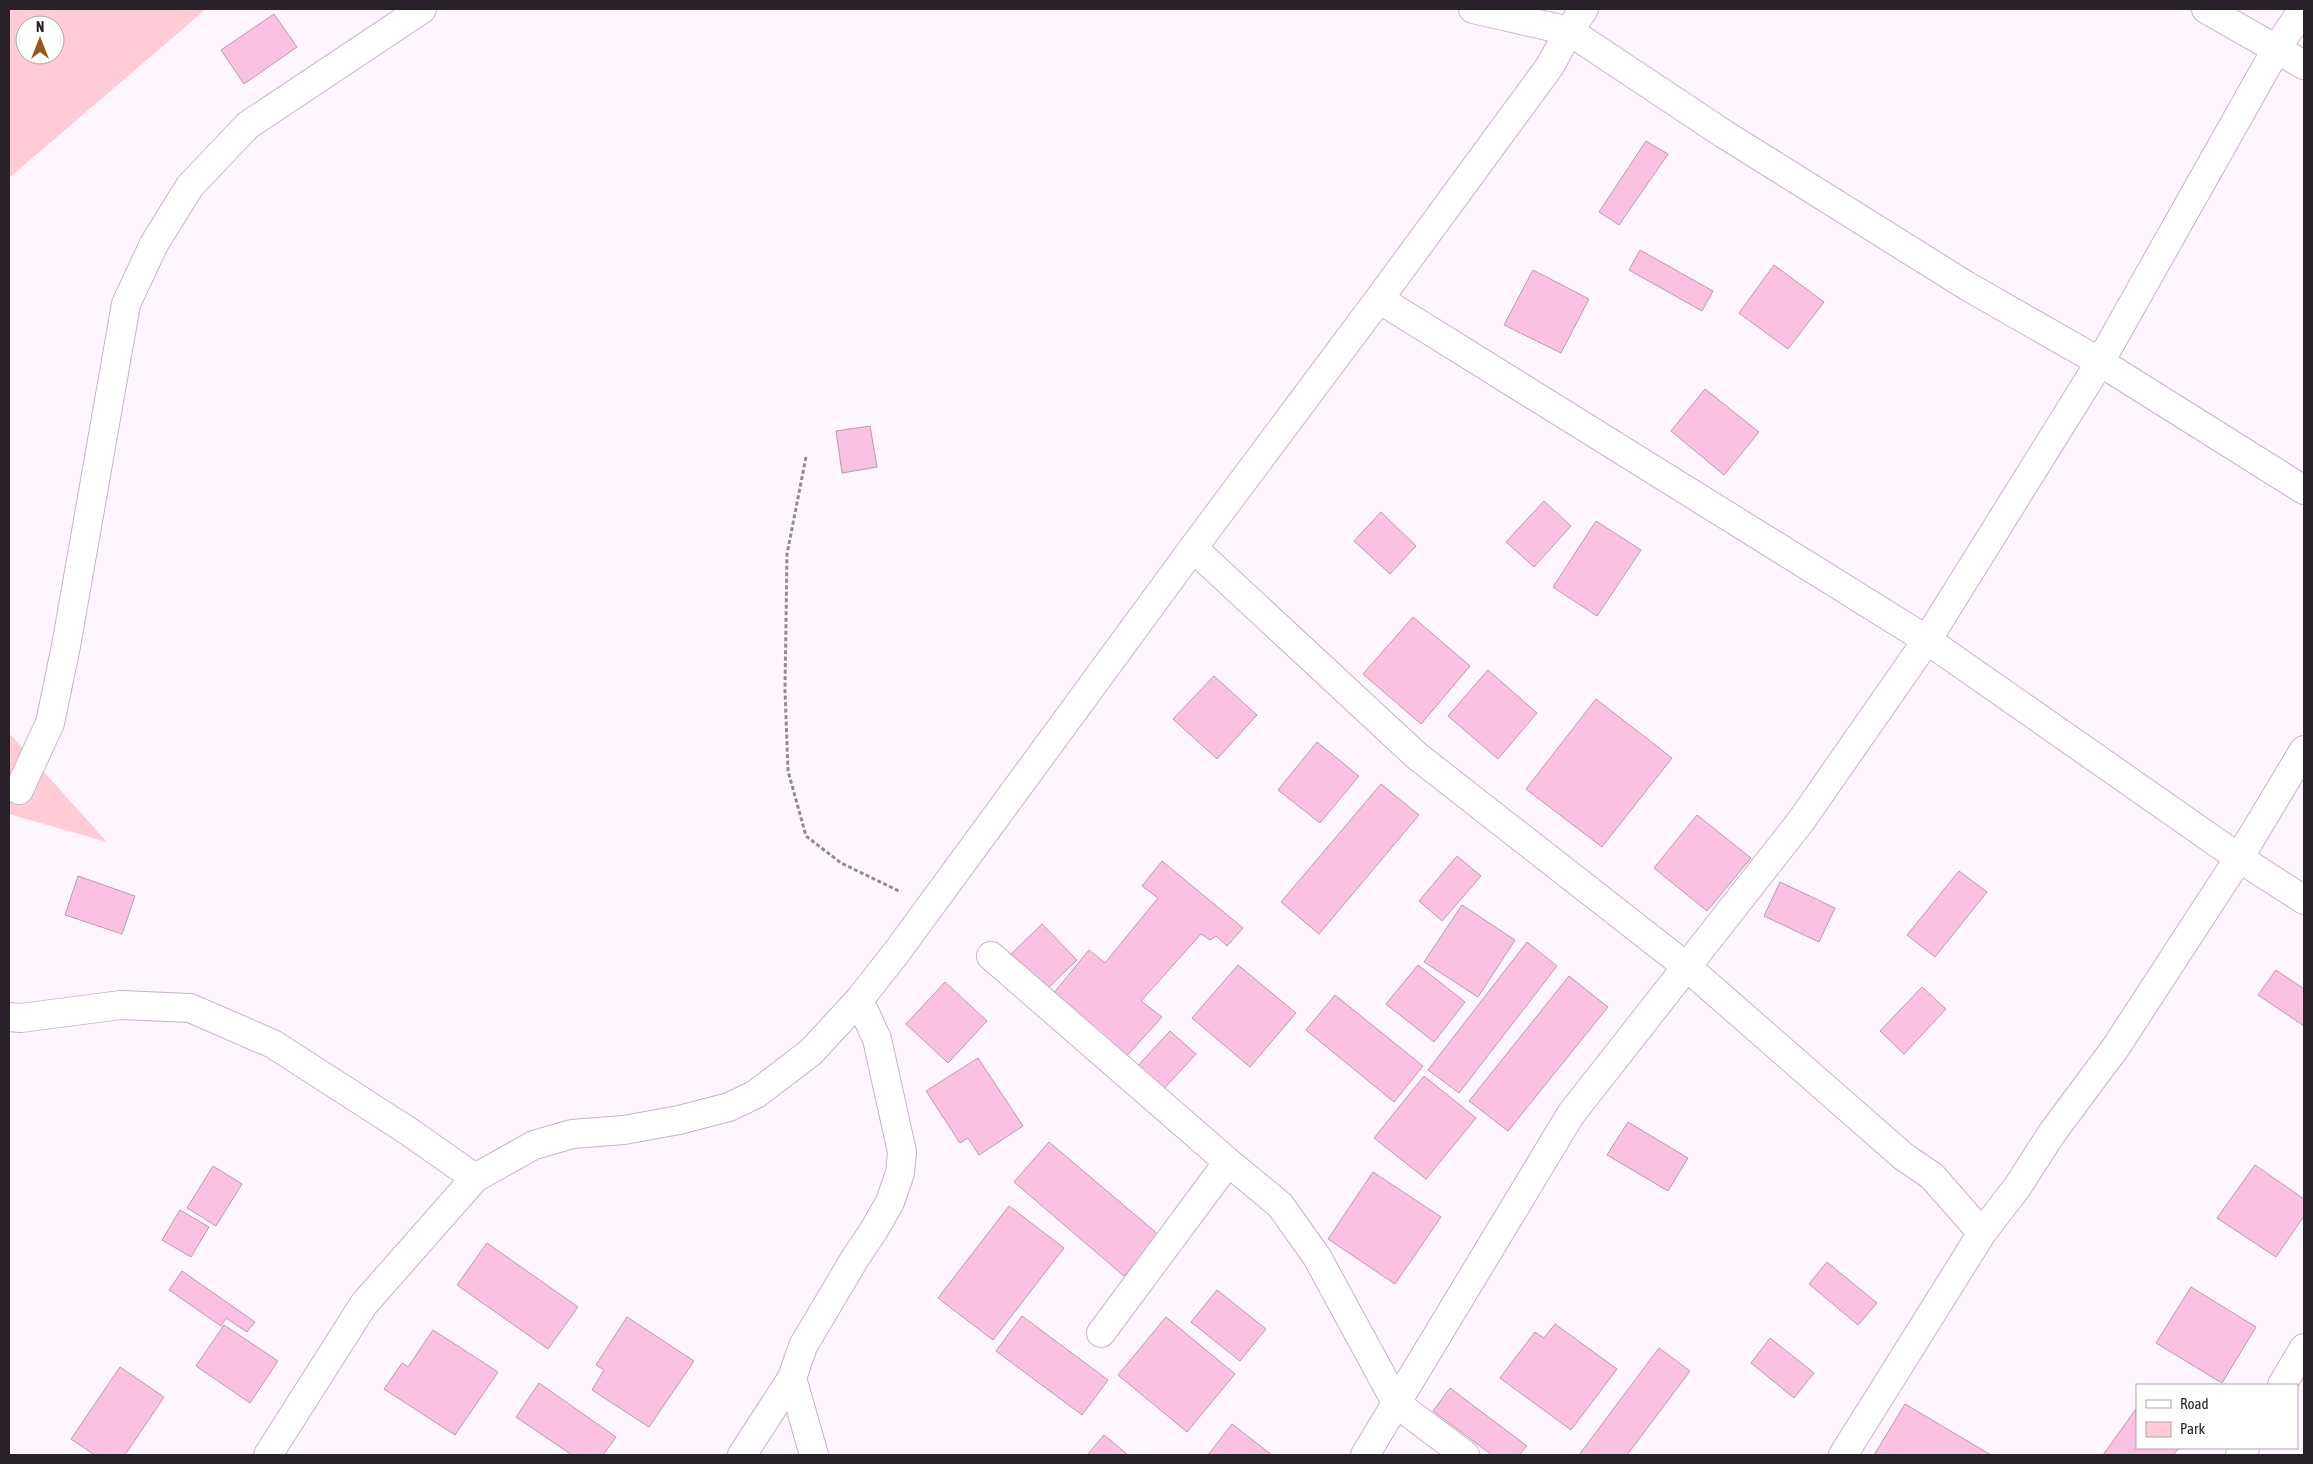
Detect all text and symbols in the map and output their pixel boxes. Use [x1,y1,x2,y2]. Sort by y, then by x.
north arrow [15,15,65,65]
text: N [36,19,44,35]
legend [2136,1384,2298,1449]
text: Road [2180,1395,2209,1412]
text: Park [2180,1420,2205,1437]

